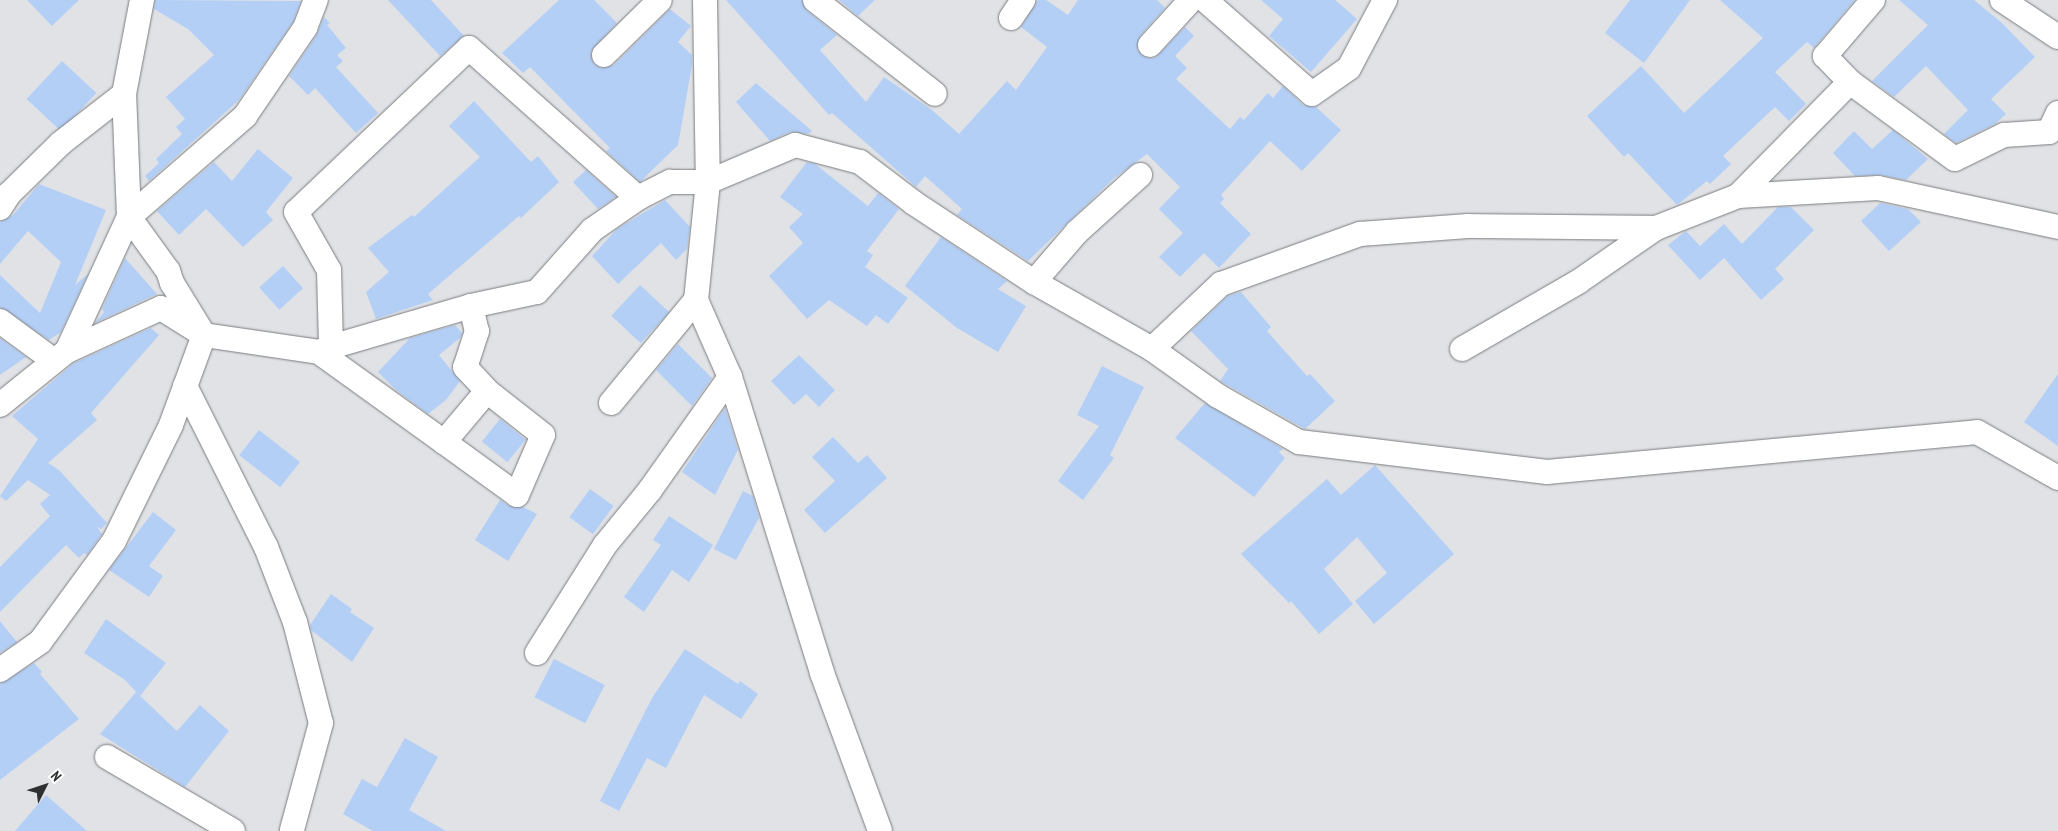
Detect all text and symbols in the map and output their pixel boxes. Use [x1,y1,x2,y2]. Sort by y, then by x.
north arrow [20,761,70,811]
text: N [47,767,66,785]

